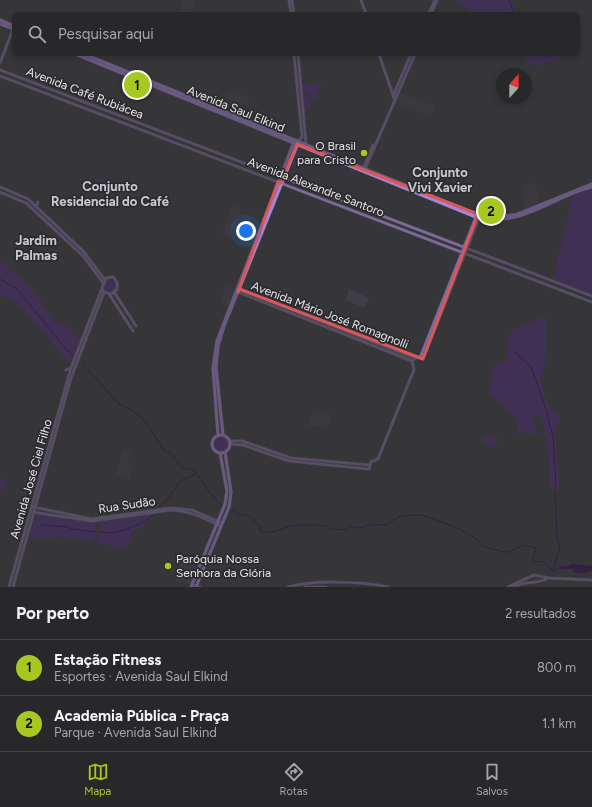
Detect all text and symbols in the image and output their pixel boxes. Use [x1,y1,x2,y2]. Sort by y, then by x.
search box [12,12,580,56]
icon: search [26,23,48,45]
text: Pesquisar aqui [58,25,154,43]
street label: Avenida Café Rubiácea [25,64,145,122]
north arrow [496,68,532,104]
pin: 1 [124,70,150,100]
street label: Avenida Saul Elkind [185,83,287,135]
place label: O Brasil para Cristo [297,139,356,167]
marker: O Brasil para Cristo [359,148,369,158]
street label: Avenida Alexandre Santoro [246,154,386,220]
district label: Conjunto Vivi Xavier [408,165,472,195]
district label: Conjunto Residencial do Café [51,179,169,209]
pin: 2 [478,196,504,226]
your location [236,221,256,241]
district label: Jardim Palmas [15,233,57,263]
street label: Avenida Mário José Romagnolli [249,279,411,351]
street label: Avenida José Ciel Filho [7,418,55,540]
street label: Rua Sudão [98,494,156,516]
place label: Paróquia Nossa Senhora da Glória [176,552,271,580]
marker: Paróquia Nossa Senhora da Glória [163,561,173,571]
text: Por perto [16,603,89,623]
text: 2 resultados [505,606,576,621]
text: Estação Fitness [54,651,161,669]
text: 1 [26,660,32,675]
text: 800 m [537,660,576,675]
text: Esportes · Avenida Saul Elkind [54,669,228,684]
text: Academia Pública - Praça [54,707,229,725]
text: 2 [25,716,33,731]
text: 1.1 km [542,716,576,731]
text: Parque · Avenida Saul Elkind [54,725,217,740]
tab: Mapa [84,761,111,798]
tab: Rotas [280,761,308,798]
tab: Salvos [476,761,508,798]

